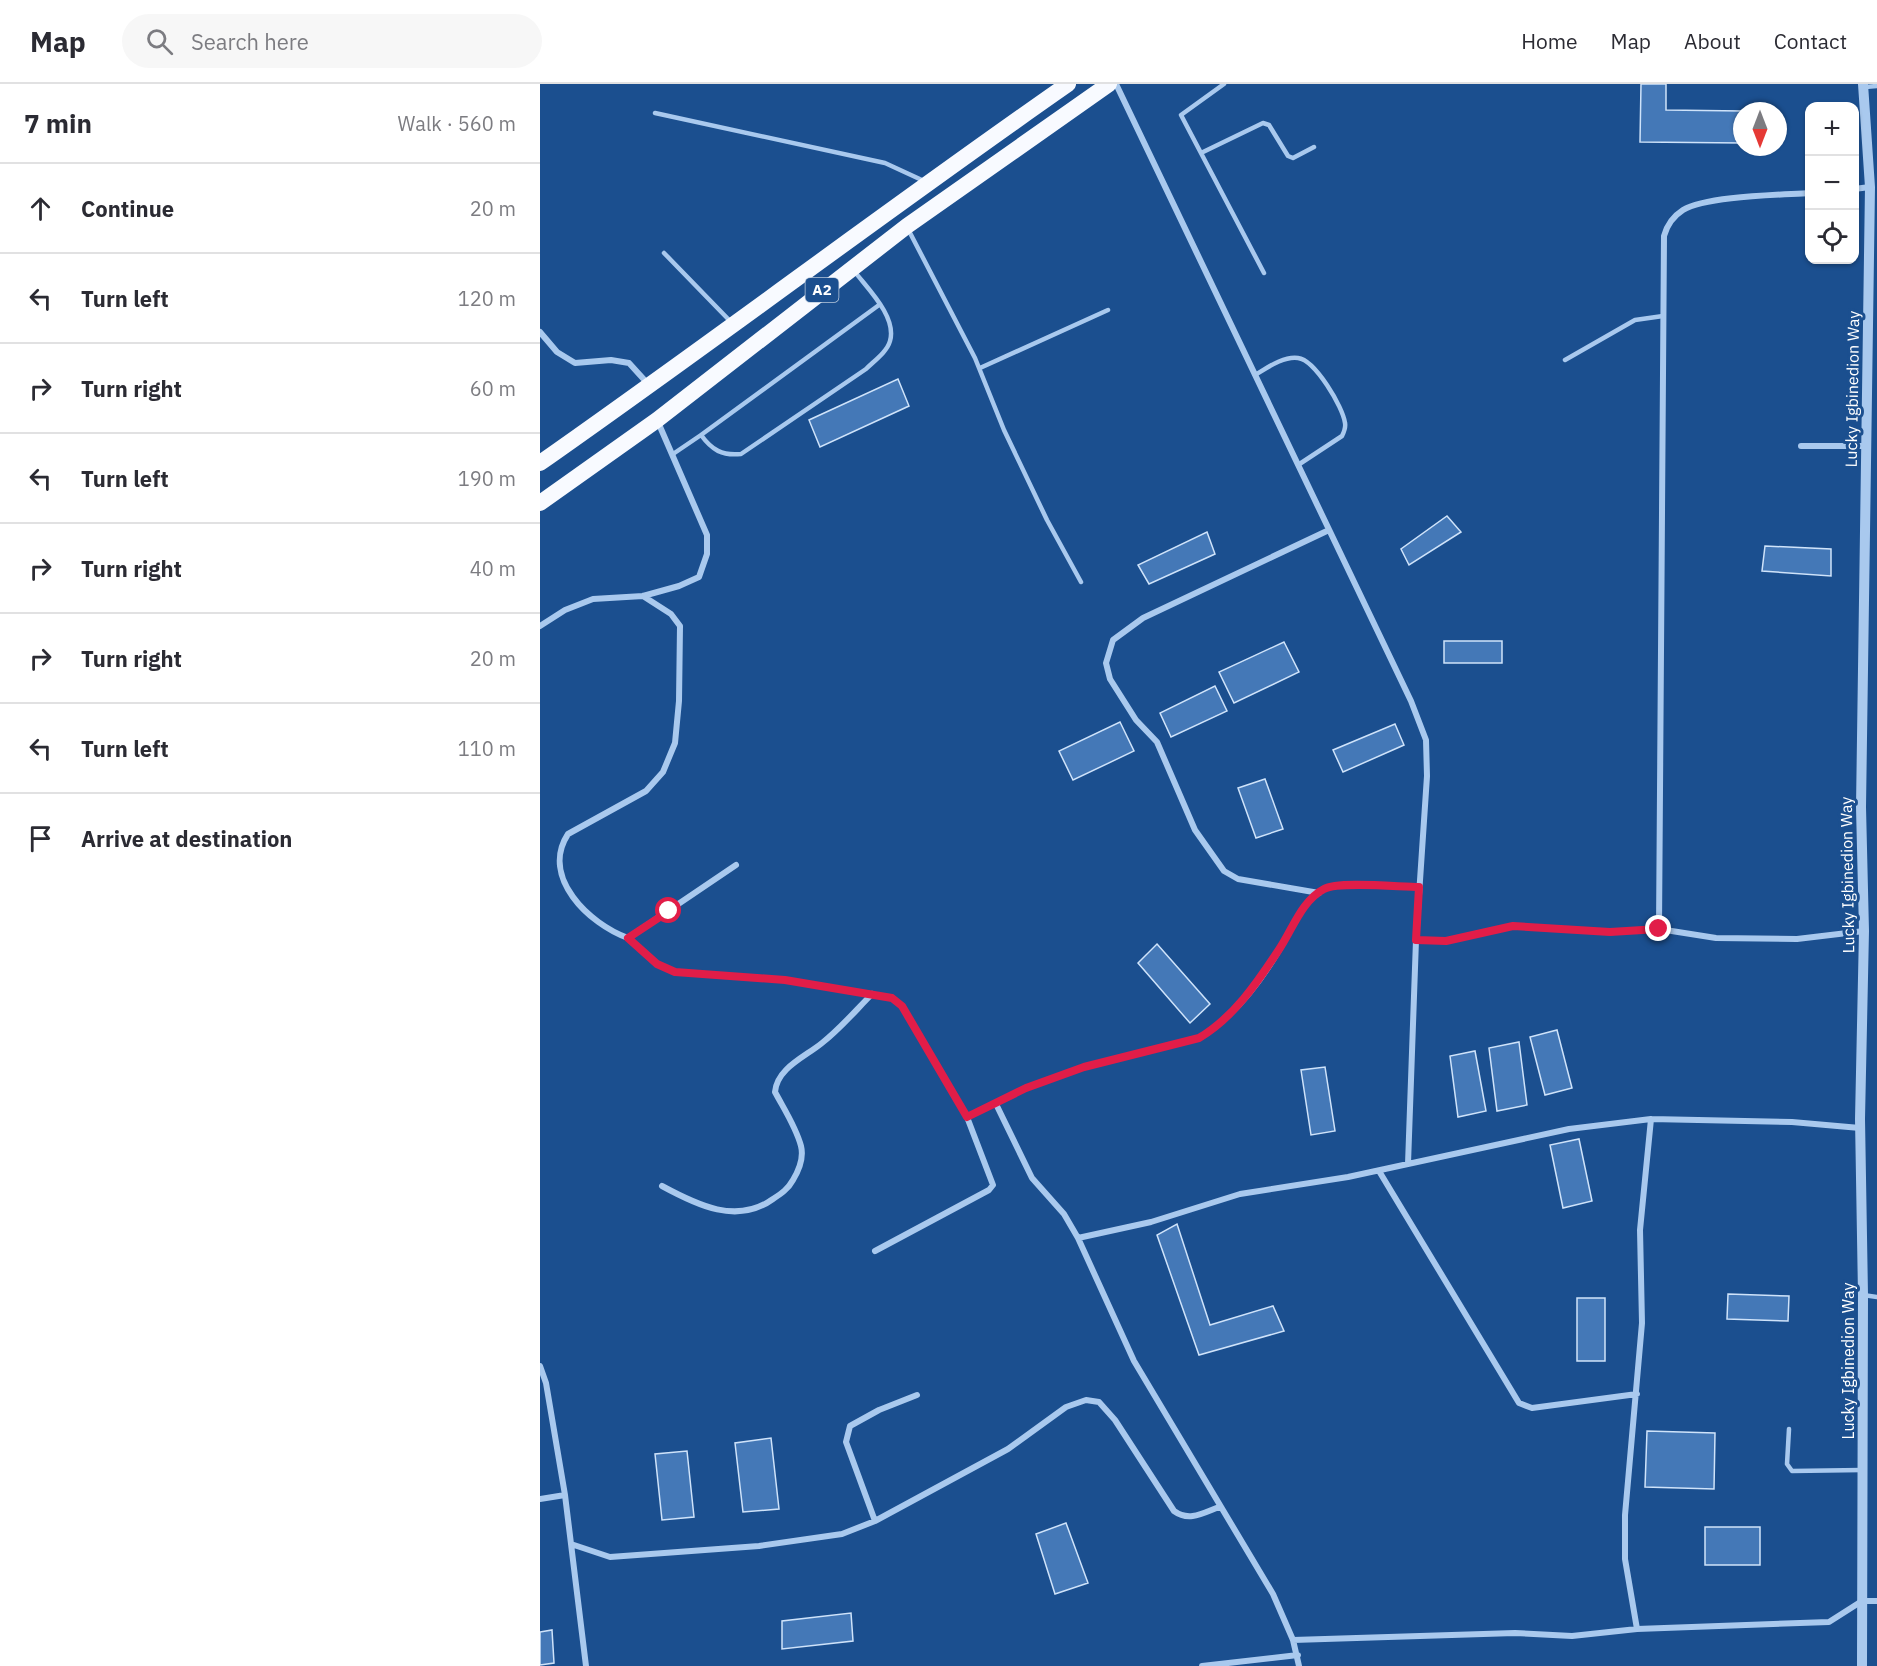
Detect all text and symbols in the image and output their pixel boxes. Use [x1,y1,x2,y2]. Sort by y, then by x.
search box [122,14,542,68]
text: Map [30,23,86,60]
icon: search [143,25,176,58]
text: Search here [191,27,309,56]
text: Home [1521,27,1578,55]
text: Map [1611,27,1651,55]
text: About [1684,27,1741,55]
text: Contact [1774,27,1847,55]
north arrow [1733,102,1787,156]
map controls [1805,102,1859,264]
button: + [1805,102,1859,156]
text: 7 min [24,106,92,140]
text: Walk · 560 m [398,110,516,137]
button: − [1805,156,1859,210]
icon: ahead [24,192,57,225]
text: Continue [81,194,174,223]
text: 20 m [470,195,516,222]
button: locate [1805,210,1859,264]
road number: A2 [806,278,838,302]
icon: left [24,282,57,315]
text: Turn left [81,284,169,313]
text: 120 m [458,285,516,312]
street label: Lucky Igbinedion Way [1841,310,1863,468]
icon: right [24,372,57,405]
text: Turn right [81,374,182,403]
text: 60 m [470,375,516,402]
icon: left [24,462,57,495]
text: Turn left [81,464,169,493]
text: 190 m [458,465,516,492]
icon: right [24,552,57,585]
text: Turn right [81,554,182,583]
text: 40 m [470,555,516,582]
icon: right [24,642,57,675]
text: Turn right [81,644,182,673]
text: 20 m [470,645,516,672]
icon: left [24,732,57,765]
text: Turn left [81,734,169,763]
text: 110 m [458,735,516,762]
street label: Lucky Igbinedion Way [1836,796,1858,954]
icon: arrive [24,822,57,855]
text: Arrive at destination [81,824,292,853]
route start [655,897,681,923]
route end [1645,915,1671,941]
street label: Lucky Igbinedion Way [1838,1283,1858,1439]

